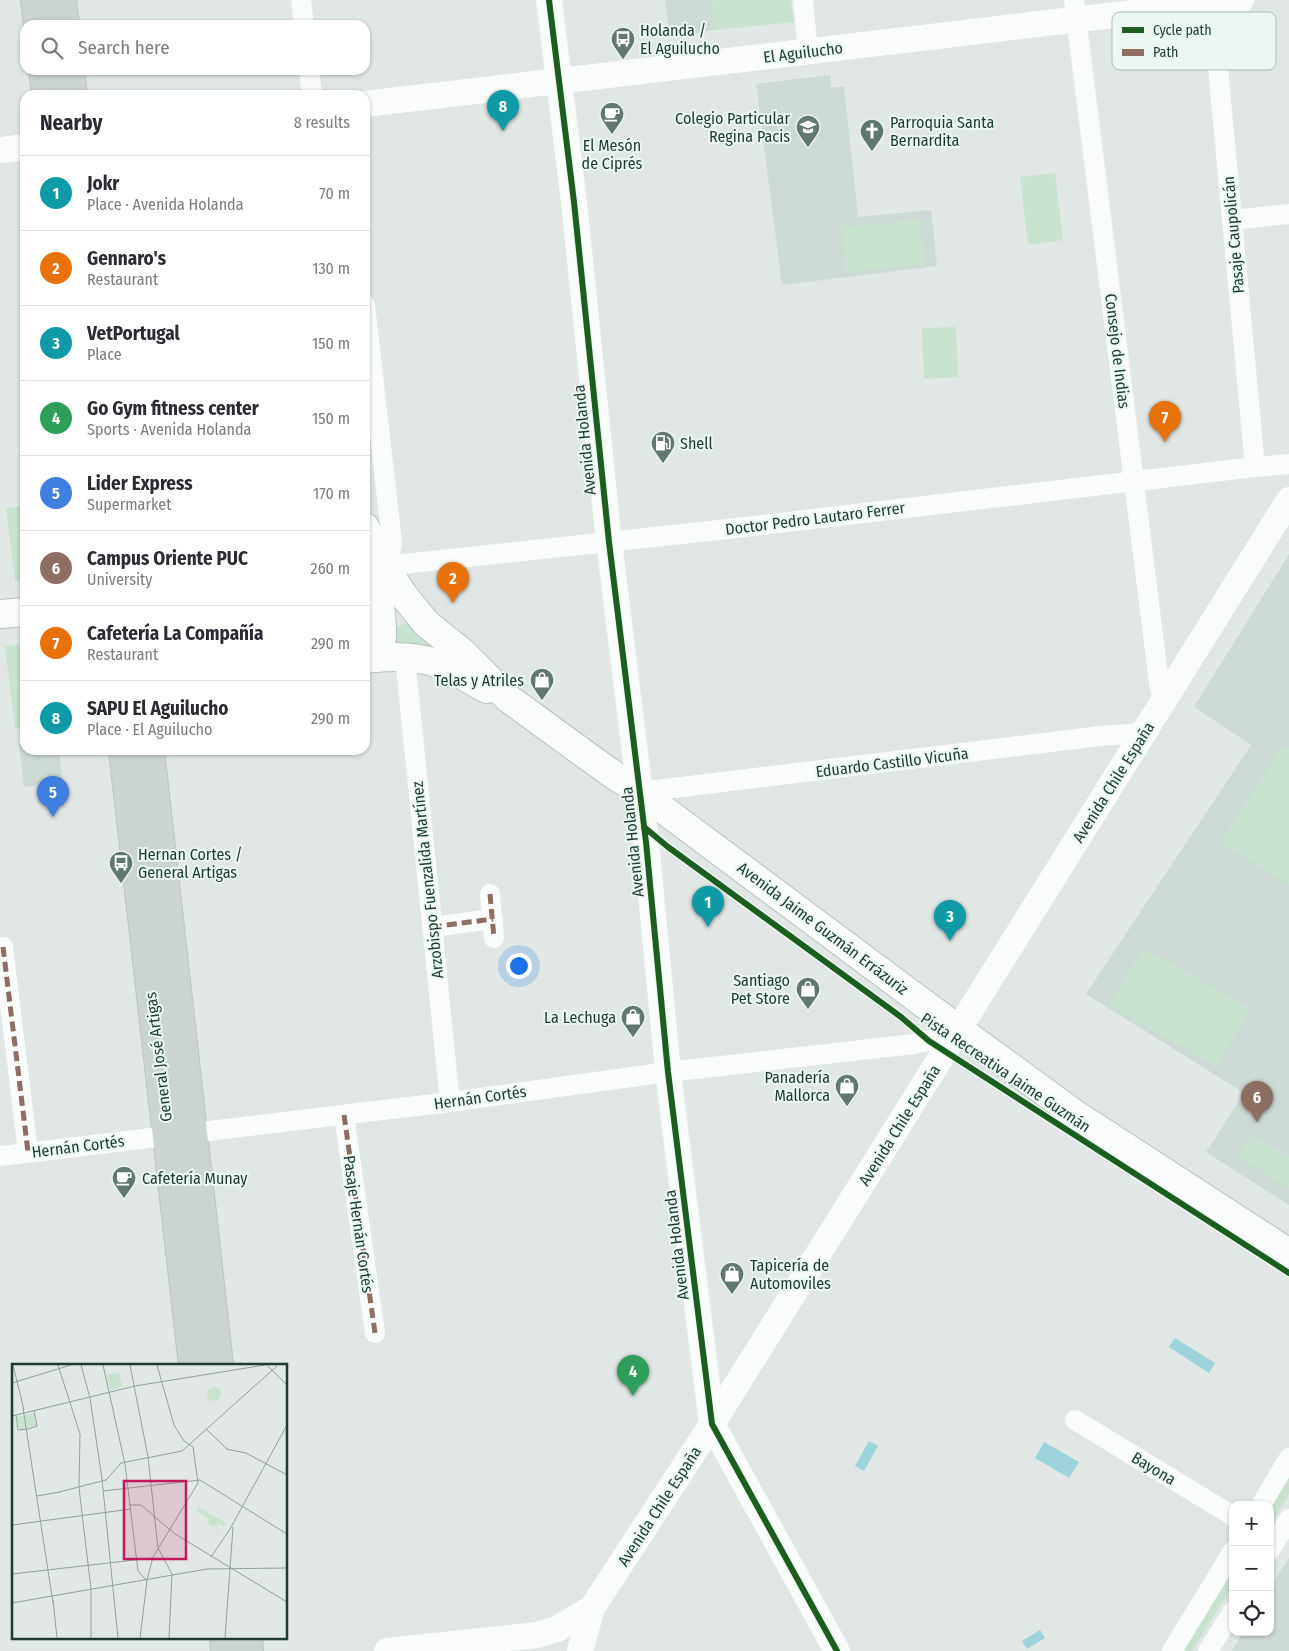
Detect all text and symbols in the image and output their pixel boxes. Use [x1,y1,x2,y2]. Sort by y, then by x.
legend [1112,12,1276,70]
search box [20,20,370,75]
place label: Holanda / El Aguilucho [640,21,720,58]
text: Cycle path [1153,22,1212,39]
bus stop icon: Holanda / El Aguilucho [610,26,636,60]
icon: search [38,34,66,62]
text: Search here [78,36,170,59]
street label: El Aguilucho [762,38,844,67]
text: Path [1153,44,1178,61]
pin: 8 [487,90,519,131]
cafe icon: El Mesón de Ciprés [599,101,625,135]
place label: Colegio Particular Regina Pacis [675,109,790,146]
text: Nearby [40,110,102,136]
text: 8 results [294,113,350,132]
place label: Parroquia Santa Bernardita [890,113,994,150]
school or university icon: Colegio Particular Regina Pacis [795,114,821,148]
church icon: Parroquia Santa Bernardita [859,118,885,152]
place label: El Mesón de Ciprés [582,136,643,173]
text: Jokr [87,172,119,195]
street label: Pasaje Caupolicán [1219,176,1248,294]
text: 1 [53,184,59,203]
text: 70 m [319,184,350,203]
text: Place · Avenida Holanda [87,195,244,214]
text: Gennaro's [87,247,166,270]
text: 2 [52,259,60,278]
text: 130 m [312,259,350,278]
text: Restaurant [87,270,158,289]
street label: Consejo de Indias [1101,293,1134,410]
text: VetPortugal [87,322,180,345]
text: 3 [52,334,60,353]
text: 150 m [312,334,350,353]
text: Place [87,345,122,364]
street label: Avenida Holanda [569,384,600,496]
text: Go Gym fitness center [87,397,259,420]
pin: 7 [1149,401,1181,442]
text: 4 [52,409,60,428]
text: 150 m [312,409,350,428]
text: Sports · Avenida Holanda [87,420,251,439]
fuel station icon: Shell [650,430,676,464]
place label: Shell [680,434,713,453]
text: Lider Express [87,472,192,495]
text: 5 [52,484,60,503]
text: 170 m [313,484,350,503]
text: Supermarket [87,495,171,514]
street label: Doctor Pedro Lautaro Ferrer [724,498,906,539]
text: Campus Oriente PUC [87,547,248,570]
text: 6 [52,559,60,578]
text: 260 m [311,559,350,578]
pin: 2 [437,562,469,603]
text: University [87,570,152,589]
text: Cafetería La Compañía [87,622,263,645]
text: 7 [53,634,59,653]
text: 290 m [311,634,350,653]
text: Restaurant [87,645,158,664]
shop icon: Telas y Atriles [529,667,555,701]
place label: Telas y Atriles [434,671,524,690]
text: SAPU El Aguilucho [87,697,228,720]
text: 8 [52,709,60,728]
text: 290 m [311,709,350,728]
street label: Avenida Chile España [1069,718,1158,846]
text: Place · El Aguilucho [87,720,212,739]
street label: Eduardo Castillo Vicuña [815,744,970,781]
pin: 5 [37,776,69,817]
street label: Arzobispo Fuenzalida Martínez [408,780,447,980]
street label: Avenida Holanda [617,786,648,898]
place label: Hernan Cortes / General Artigas [138,845,242,882]
bus stop icon: Hernan Cortes / General Artigas [108,850,134,884]
street label: Avenida Jaime Guzmán Errázuriz [734,858,912,999]
pin: 1 [692,886,724,927]
pin: 3 [934,900,966,941]
your location [506,953,532,979]
place label: Santiago Pet Store [731,971,790,1008]
shop icon: Santiago Pet Store [795,976,821,1010]
street label: General José Artigas [141,991,176,1123]
shop icon: La Lechuga [620,1004,646,1038]
place label: La Lechuga [544,1008,616,1027]
street label: Pista Recreativa Jaime Guzmán [917,1009,1094,1136]
street label: Avenida Chile España [855,1061,944,1189]
place label: Panadería Mallorca [764,1068,830,1105]
shop icon: Panadería Mallorca [834,1073,860,1107]
pin: 6 [1241,1081,1273,1122]
street label: Hernán Cortés [433,1082,528,1113]
street label: Hernán Cortés [31,1131,126,1162]
street label: Pasaje Hernán Cortés [339,1154,378,1294]
cafe icon: Cafetería Munay [111,1165,137,1199]
place label: Cafetería Munay [142,1169,248,1188]
street label: Avenida Holanda [660,1189,693,1301]
place label: Tapicería de Automoviles [750,1256,831,1293]
shop icon: Tapicería de Automoviles [719,1261,745,1295]
pin: 4 [617,1355,649,1396]
inset map [12,1364,288,1638]
street label: Avenida Chile España [614,1443,705,1570]
street label: Bayona [1128,1448,1179,1489]
map controls [1229,1501,1274,1636]
button: + [1229,1501,1274,1546]
button: − [1229,1546,1274,1591]
button: locate [1229,1591,1274,1636]

